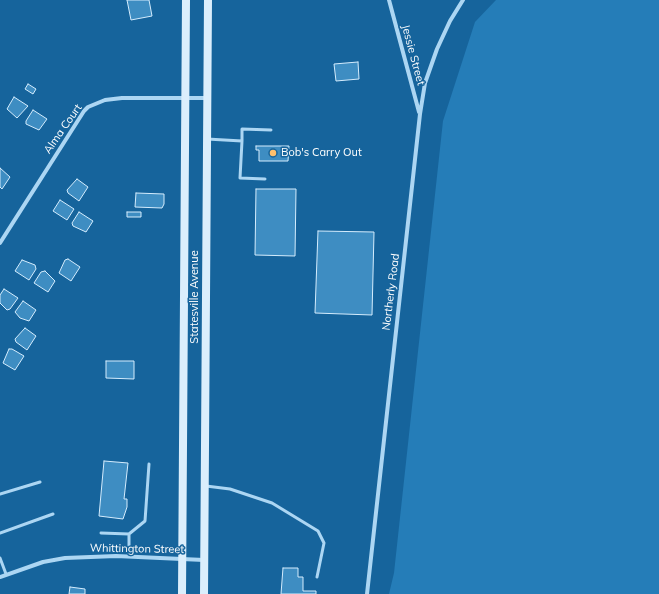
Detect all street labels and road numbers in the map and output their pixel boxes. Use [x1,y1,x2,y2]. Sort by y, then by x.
street label: Jessie Street [399,23,427,87]
street label: Alma Court [41,102,85,156]
street label: Statesville Avenue [188,250,202,344]
street label: Northerly Road [380,253,402,331]
street label: Whittington Street [90,542,184,556]

